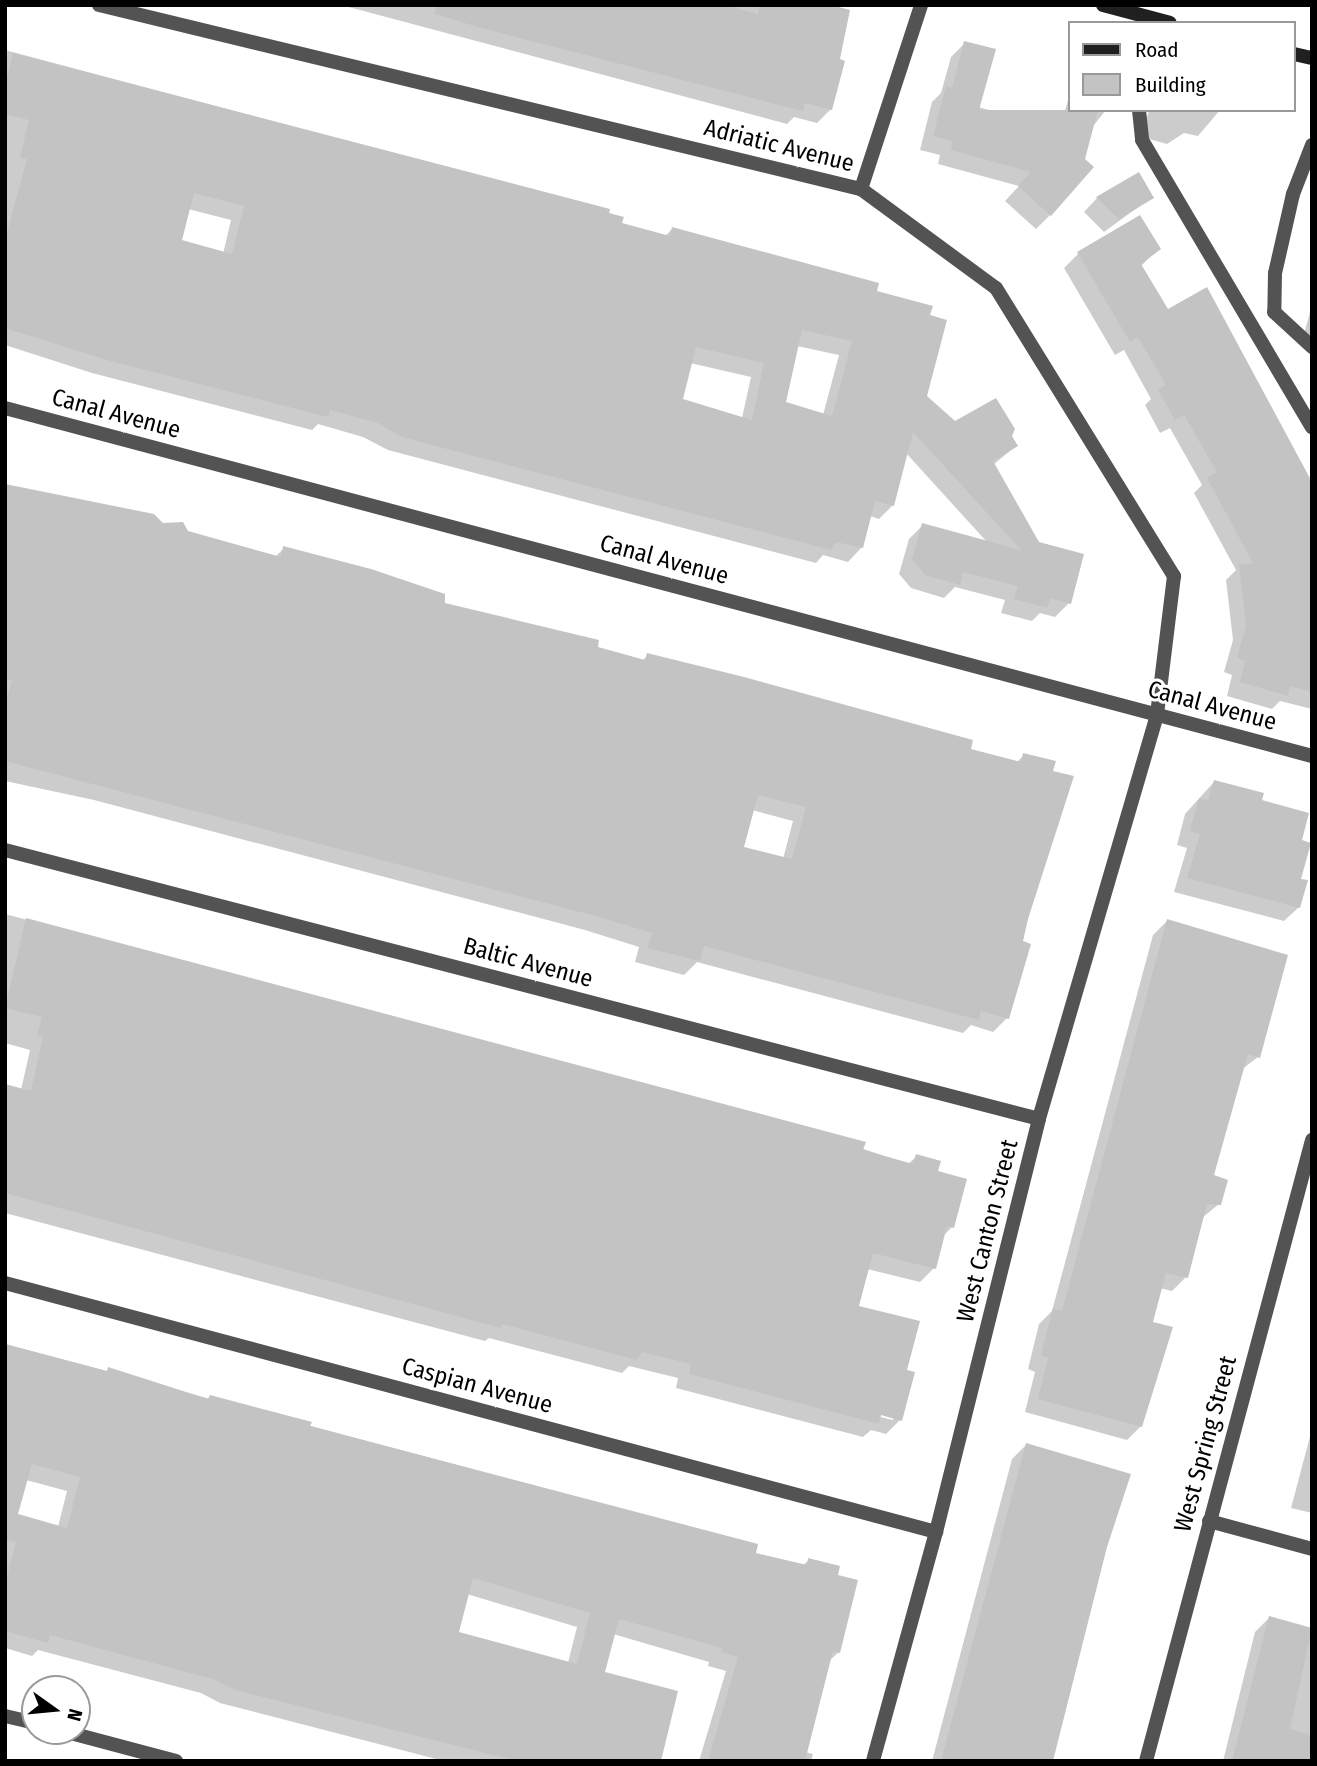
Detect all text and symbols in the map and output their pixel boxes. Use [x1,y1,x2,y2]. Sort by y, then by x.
legend [1068,21,1296,112]
text: Road [1135,37,1179,63]
text: Building [1135,72,1206,98]
street label: Adriatic Avenue [701,113,857,179]
street label: Canal Avenue [49,383,183,445]
street label: Canal Avenue [597,529,731,591]
street label: Canal Avenue [1145,675,1279,737]
street label: Baltic Avenue [460,932,596,994]
street label: West Canton Street [951,1137,1025,1325]
street label: Caspian Avenue [399,1352,555,1420]
street label: West Spring Street [1169,1353,1243,1535]
north arrow [21,1675,91,1745]
text: N [62,1707,87,1724]

